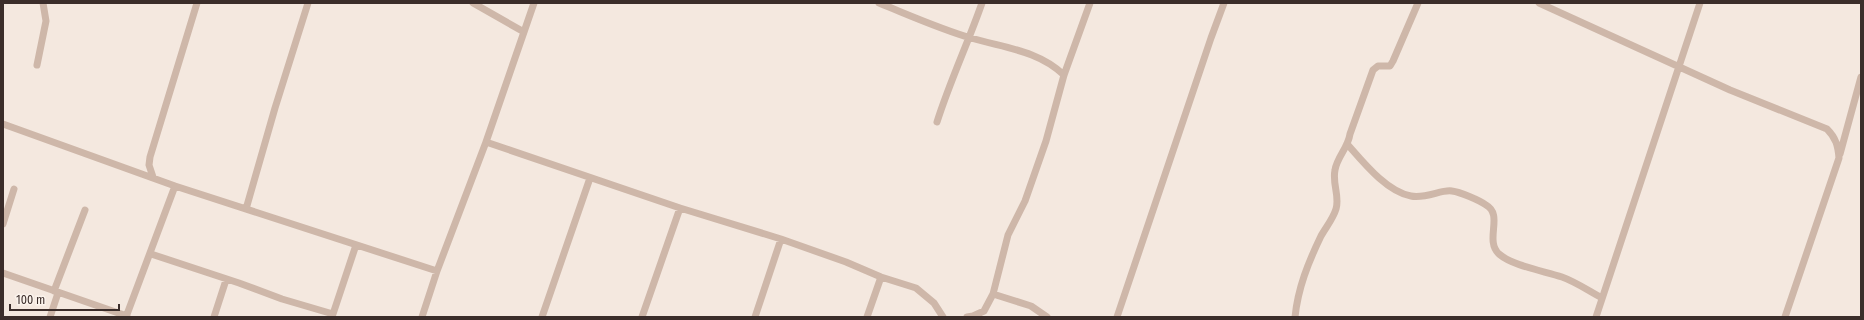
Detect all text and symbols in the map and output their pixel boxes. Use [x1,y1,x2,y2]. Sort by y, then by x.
scale bar [10,286,119,312]
text: 100 m [16,293,45,307]

